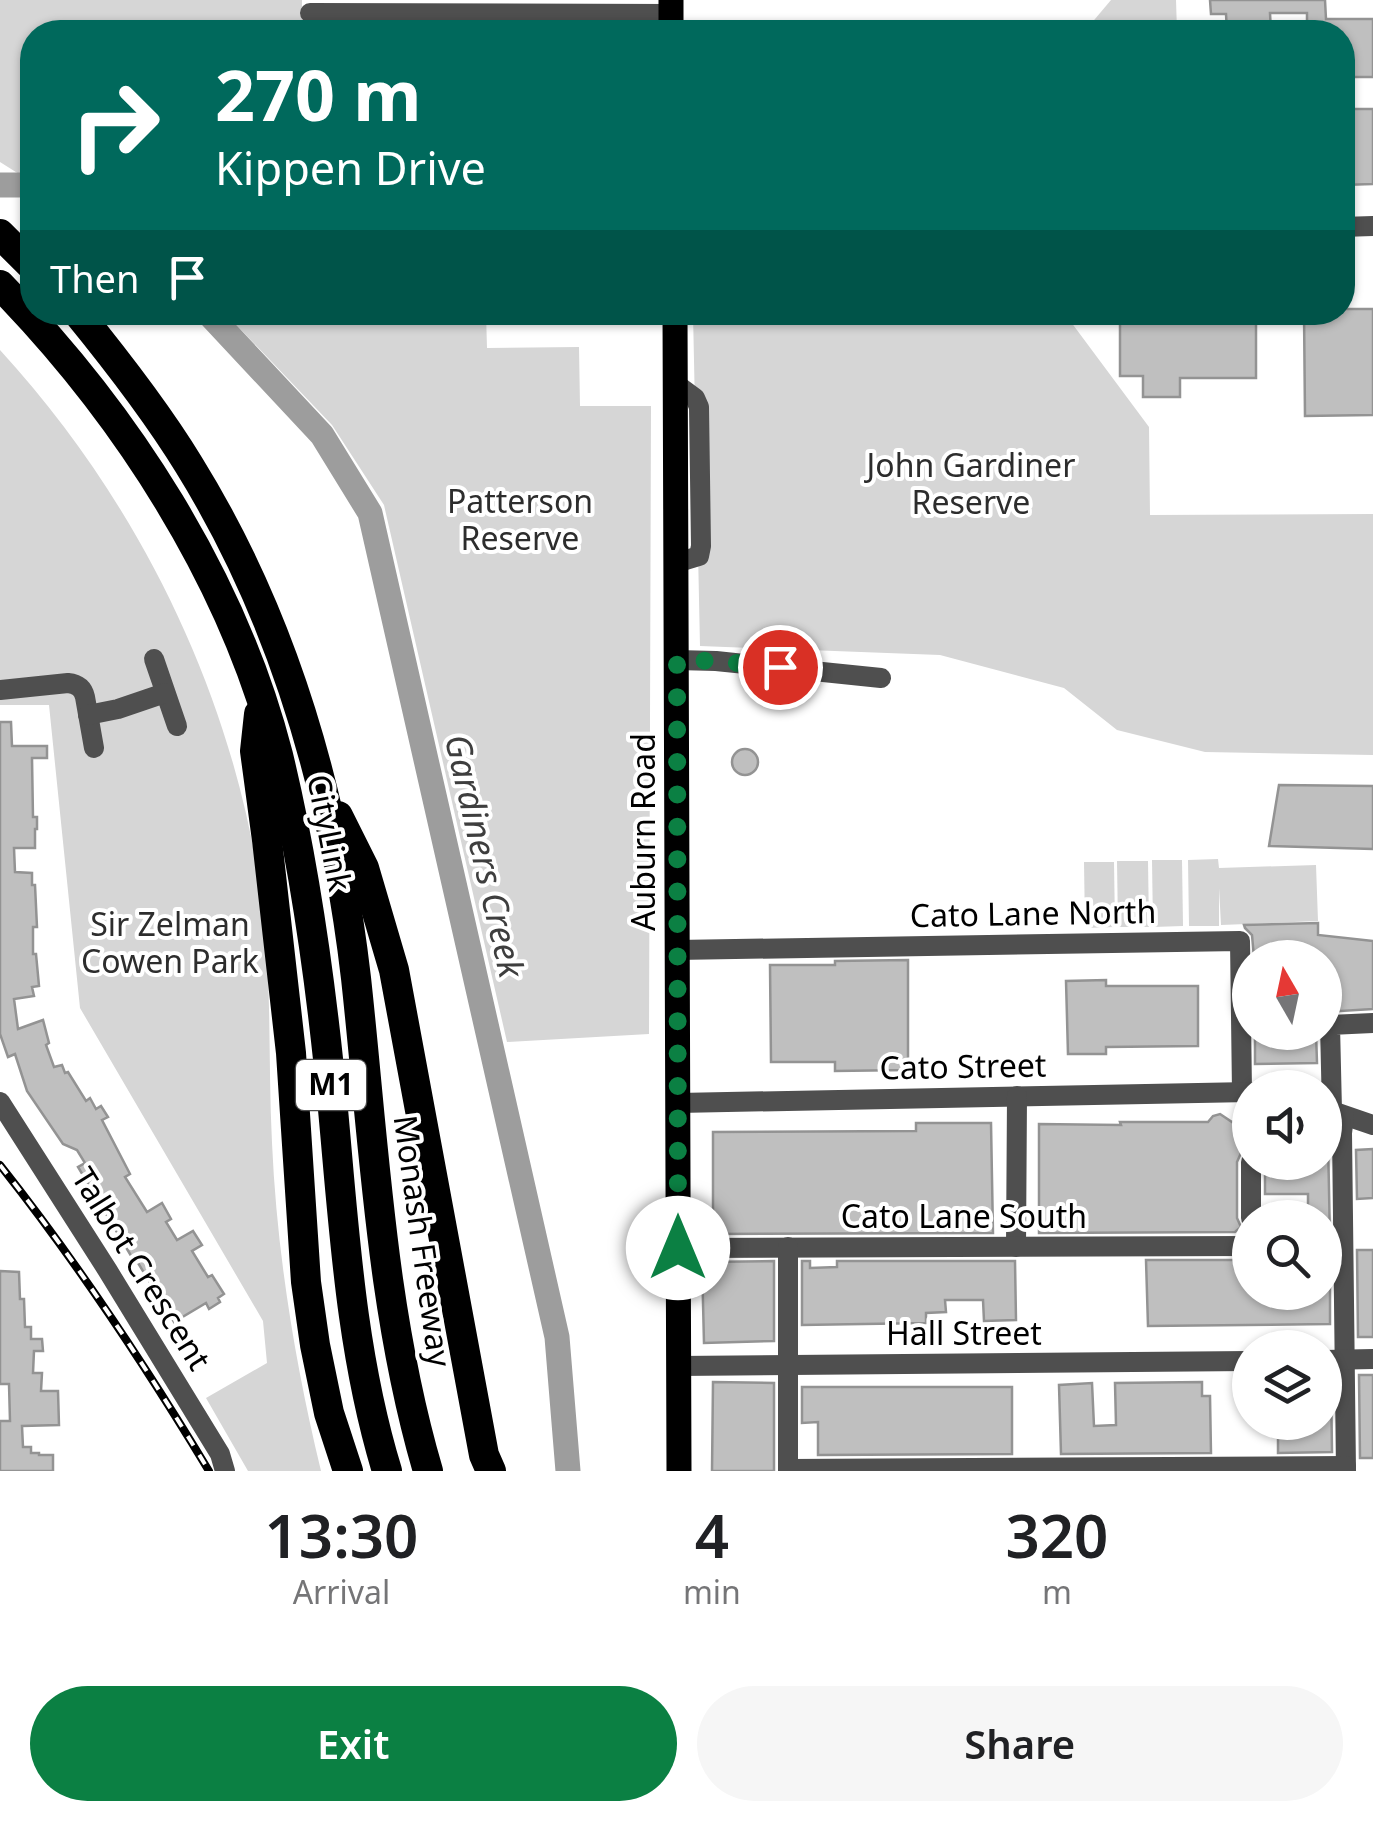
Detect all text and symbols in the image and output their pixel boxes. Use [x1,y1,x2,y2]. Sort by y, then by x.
text: 270 m [215,46,422,142]
icon: right [50,60,180,190]
text: Kippen Drive [215,137,486,198]
icon: arrive [160,250,215,305]
text: Then [50,252,140,304]
park label: John Gardiner Reserve [864,443,1075,523]
park label: Patterson Reserve [447,479,593,559]
pin [738,625,823,710]
icon: arrive [753,640,808,695]
water label: Gardiners Creek [435,730,537,983]
street label: Auburn Road [621,733,664,931]
street label: CityLink [298,771,363,895]
street label: Cato Lane North [909,889,1157,936]
park label: Sir Zelman Cowen Park [81,902,259,982]
north arrow [1232,940,1342,1050]
map controls [1232,940,1342,1440]
street label: Cato Street [879,1043,1047,1088]
road number: M1 [296,1060,366,1110]
button: sound [1232,1070,1342,1180]
street label: Monash Freeway [385,1112,463,1370]
street label: Talbot Crescent [63,1159,222,1378]
street label: Cato Lane South [841,1194,1087,1237]
position arrow [626,1196,730,1300]
button: search [1232,1200,1342,1310]
street label: Hall Street [886,1311,1042,1354]
button: layers [1232,1330,1342,1440]
text: 13:30 [265,1494,418,1576]
text: 4 [695,1494,729,1576]
text: 320 [1005,1494,1108,1576]
text: Arrival [293,1570,390,1613]
text: min [683,1570,741,1613]
text: m [1042,1570,1072,1613]
button: Exit [30,1686,677,1801]
button: Share [697,1686,1343,1801]

